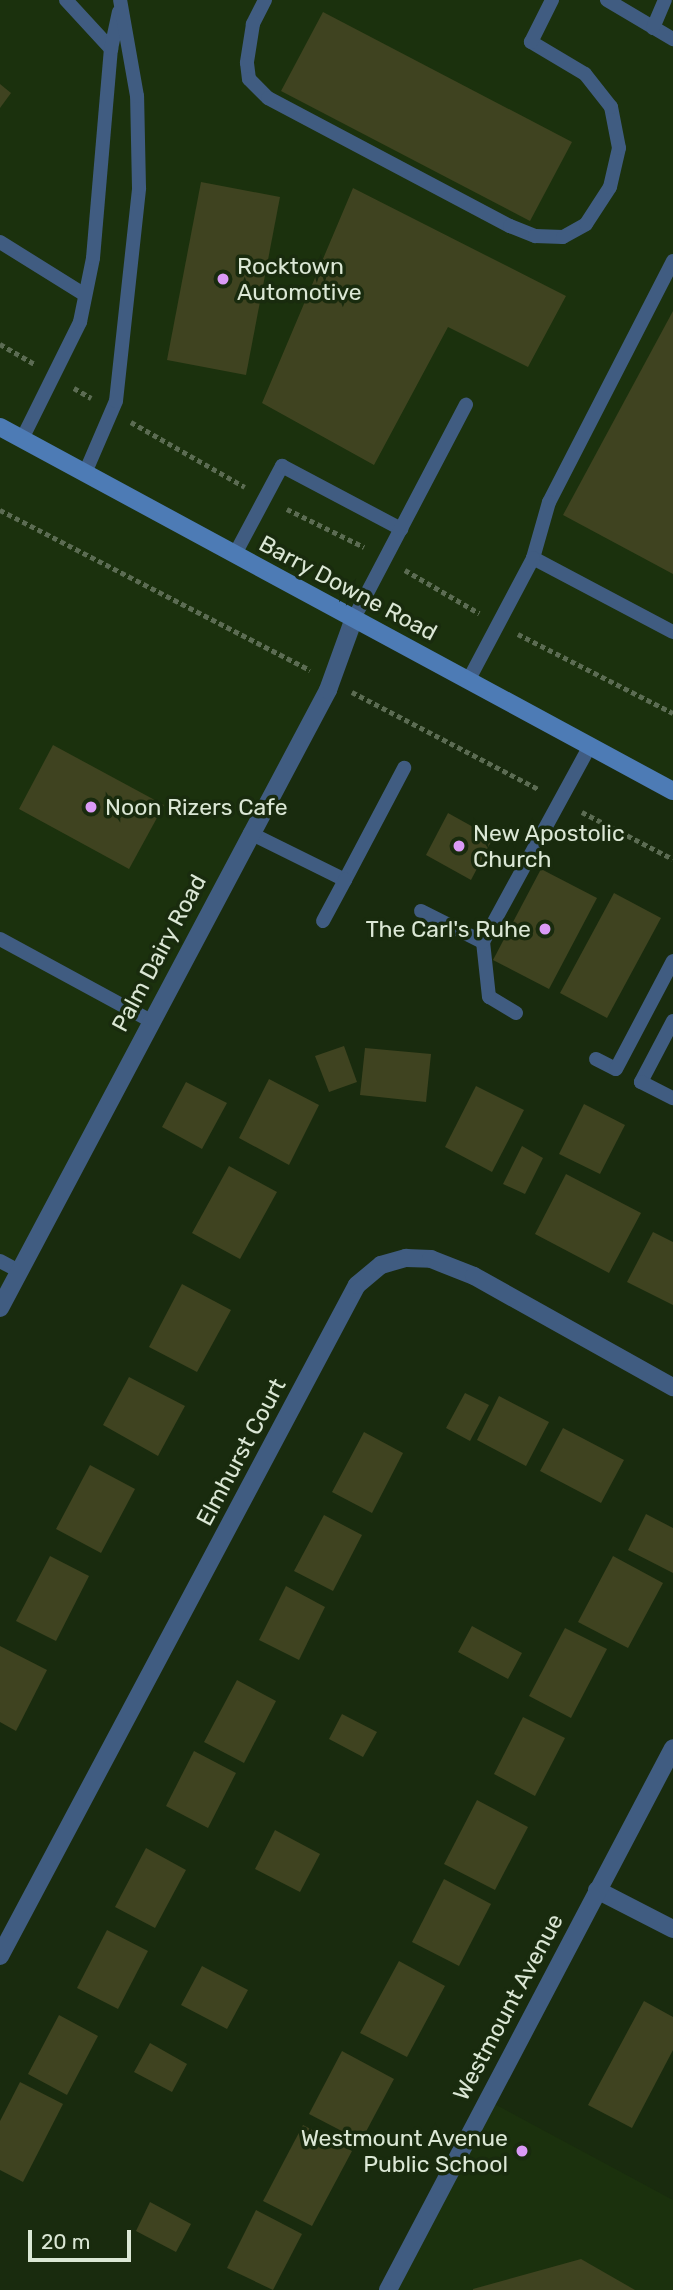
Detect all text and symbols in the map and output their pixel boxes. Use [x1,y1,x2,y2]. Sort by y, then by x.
place label: Rocktown Automotive [237,252,362,306]
marker: Rocktown Automotive [215,271,231,287]
street label: Barry Downe Road [254,529,442,647]
place label: Noon Rizers Cafe [105,793,288,821]
marker: Noon Rizers Cafe [83,799,99,815]
place label: New Apostolic Church [473,819,626,873]
marker: New Apostolic Church [451,838,467,854]
street label: Palm Dairy Road [106,869,212,1037]
place label: The Carl's Ruhe [366,915,531,943]
marker: The Carl's Ruhe [537,921,553,937]
street label: Elmhurst Court [191,1374,291,1530]
street label: Westmount Avenue [447,1909,569,2105]
place label: Westmount Avenue Public School [300,2124,508,2178]
marker: Westmount Avenue Public School [514,2143,530,2159]
scale bar [32,2216,135,2260]
text: 20 m [41,2229,90,2254]

